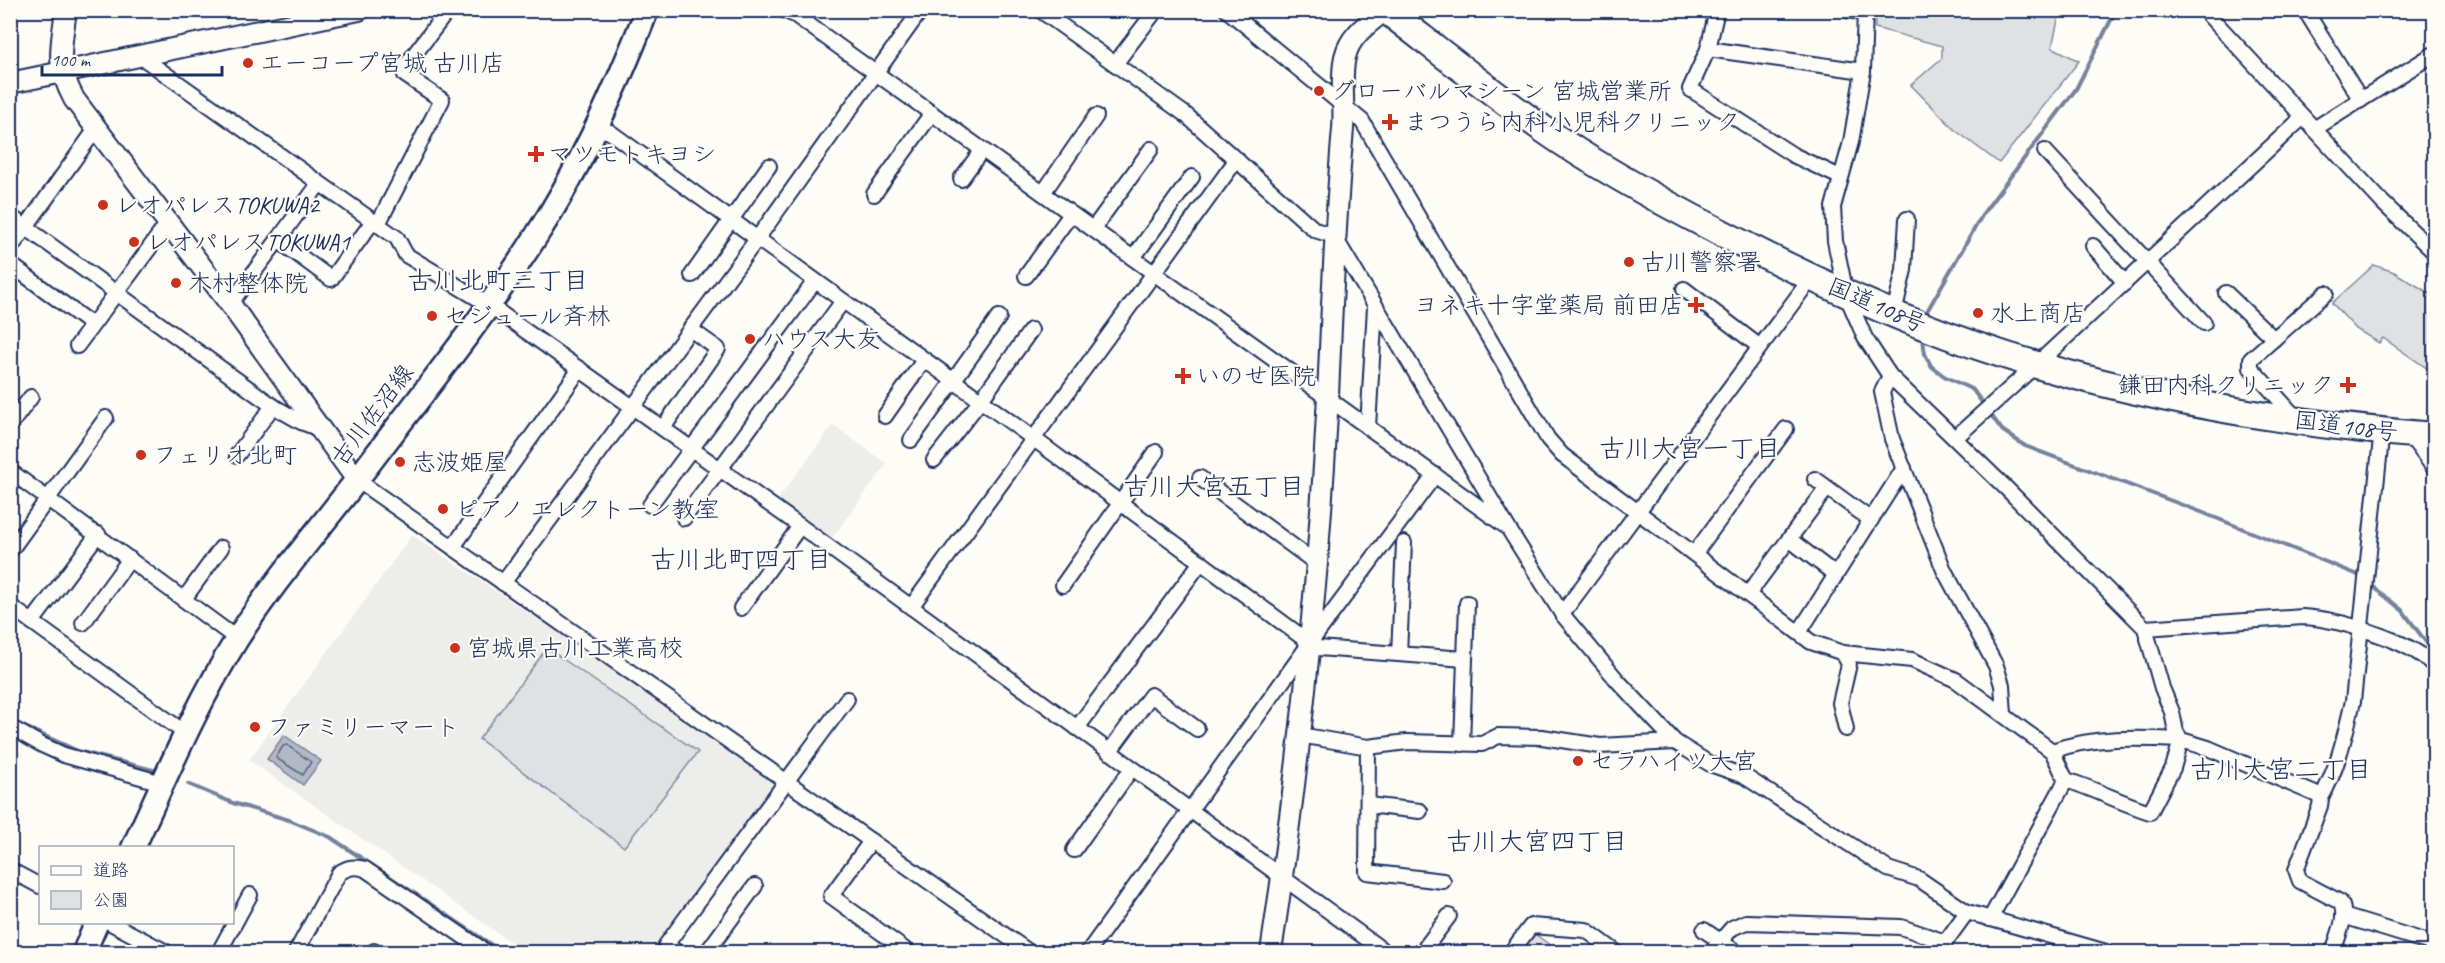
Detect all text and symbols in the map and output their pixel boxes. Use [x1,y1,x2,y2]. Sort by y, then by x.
scale bar [42,39,222,77]
place label: エーコープ宮城 古川店 [260,48,505,78]
text: 100 m [51,49,92,71]
marker: エーコープ宮城 古川店 [241,56,255,70]
place label: グローバルマシーン 宮城営業所 [1331,76,1672,106]
marker: グローバルマシーン 宮城営業所 [1312,84,1326,98]
place label: まつうら内科小児科クリニック [1404,107,1740,137]
marker: まつうら内科小児科クリニック [1381,113,1399,131]
place label: マツモトキヨシ [548,139,716,169]
marker: マツモトキヨシ [529,147,543,161]
place label: レオパレスTOKUWA2 [115,190,321,220]
marker: レオパレスTOKUWA2 [96,198,110,212]
place label: レオパレスTOKUWA1 [146,227,351,257]
marker: レオパレスTOKUWA1 [127,235,141,249]
place label: 古川警察署 [1641,247,1761,277]
marker: 古川警察署 [1622,255,1636,269]
district label: 古川北町三丁目 [407,264,589,297]
place label: 木村整体院 [188,268,308,298]
street label: 国道108号 [1823,271,1931,339]
marker: 木村整体院 [169,276,183,290]
place label: ヨネキ十字堂薬局 前田店 [1414,290,1684,320]
marker: ヨネキ十字堂薬局 前田店 [1689,298,1703,312]
place label: 水上商店 [1990,298,2086,328]
place label: セジュール斉林 [444,301,611,331]
marker: 水上商店 [1971,306,1985,320]
marker: セジュール斉林 [425,309,439,323]
place label: ハウス大友 [762,324,881,354]
marker: ハウス大友 [743,332,757,346]
street label: 古川佐沼線 [324,358,420,472]
place label: いのせ医院 [1196,361,1316,391]
marker: いのせ医院 [1174,367,1192,385]
place label: 鎌田内科クリニック [2118,370,2334,400]
marker: 鎌田内科クリニック [2339,376,2357,394]
street label: 国道108号 [2292,405,2400,447]
district label: 古川大宮一丁目 [1599,432,1781,465]
place label: フェリオ北町 [153,440,297,470]
place label: 志波姫屋 [412,447,508,477]
marker: フェリオ北町 [134,448,148,462]
marker: 志波姫屋 [393,455,407,469]
district label: 古川大宮五丁目 [1123,470,1305,503]
place label: ピアノ エレクトーン教室 [455,494,720,524]
marker: ピアノ エレクトーン教室 [436,502,450,516]
district label: 古川北町四丁目 [650,543,832,576]
place label: 宮城県古川工業高校 [467,633,683,663]
marker: 宮城県古川工業高校 [448,641,462,655]
place label: ファミリーマート [267,712,459,742]
marker: ファミリーマート [248,720,262,734]
place label: セラハイツ大宮 [1590,746,1757,776]
district label: 古川大宮二丁目 [2190,753,2372,786]
marker: セラハイツ大宮 [1571,754,1585,768]
district label: 古川大宮四丁目 [1446,825,1628,858]
legend [39,846,234,924]
text: 道路 [93,859,129,881]
text: 公園 [93,889,129,911]

